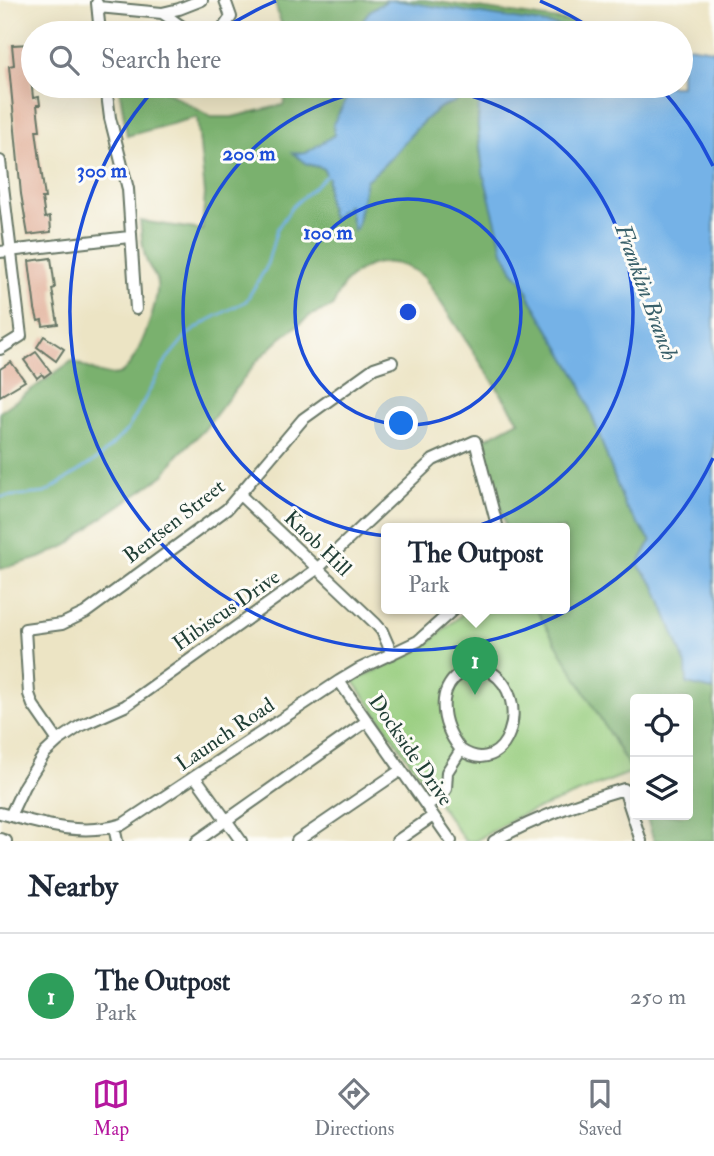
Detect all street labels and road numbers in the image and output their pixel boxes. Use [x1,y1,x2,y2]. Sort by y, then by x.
street label: Bentsen Street [118,473,231,570]
street label: Knob Hill [278,505,358,583]
street label: Hibiscus Drive [167,563,285,657]
street label: Dockside Drive [362,689,459,811]
street label: Launch Road [171,691,280,777]

